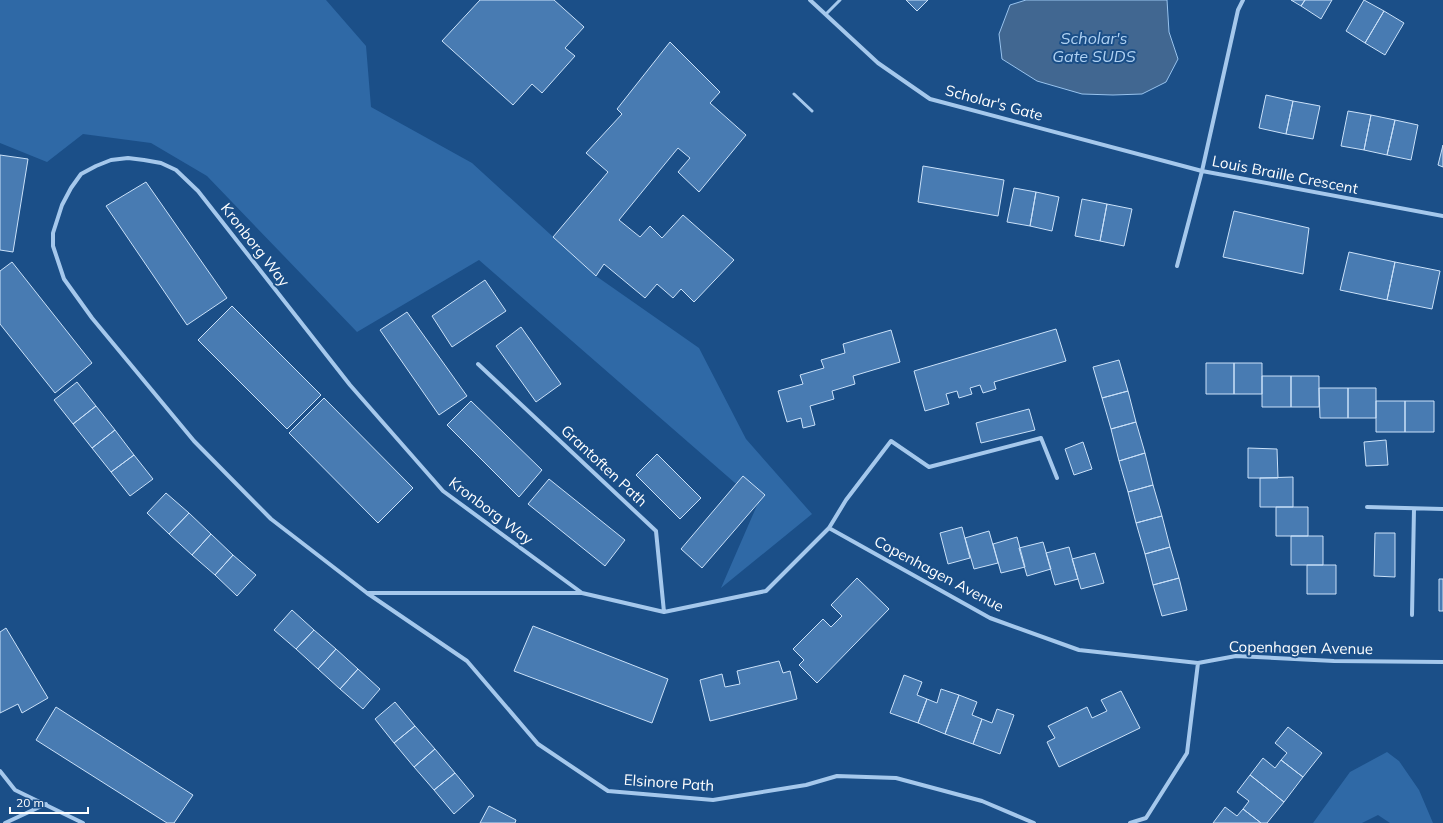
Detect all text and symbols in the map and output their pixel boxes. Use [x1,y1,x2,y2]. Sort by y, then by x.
water label: Scholar's Gate SUDS [1052,28,1136,66]
street label: Scholar's Gate [943,80,1045,125]
street label: Louis Braille Crescent [1210,151,1360,198]
street label: Kronborg Way [217,199,294,290]
street label: Grantoften Path [557,421,651,510]
street label: Kronborg Way [445,473,537,549]
street label: Copenhagen Avenue [871,531,1007,616]
street label: Copenhagen Avenue [1229,637,1373,658]
street label: Elsinore Path [623,770,715,795]
scale bar [10,789,88,815]
text: 20 m [16,795,44,810]

